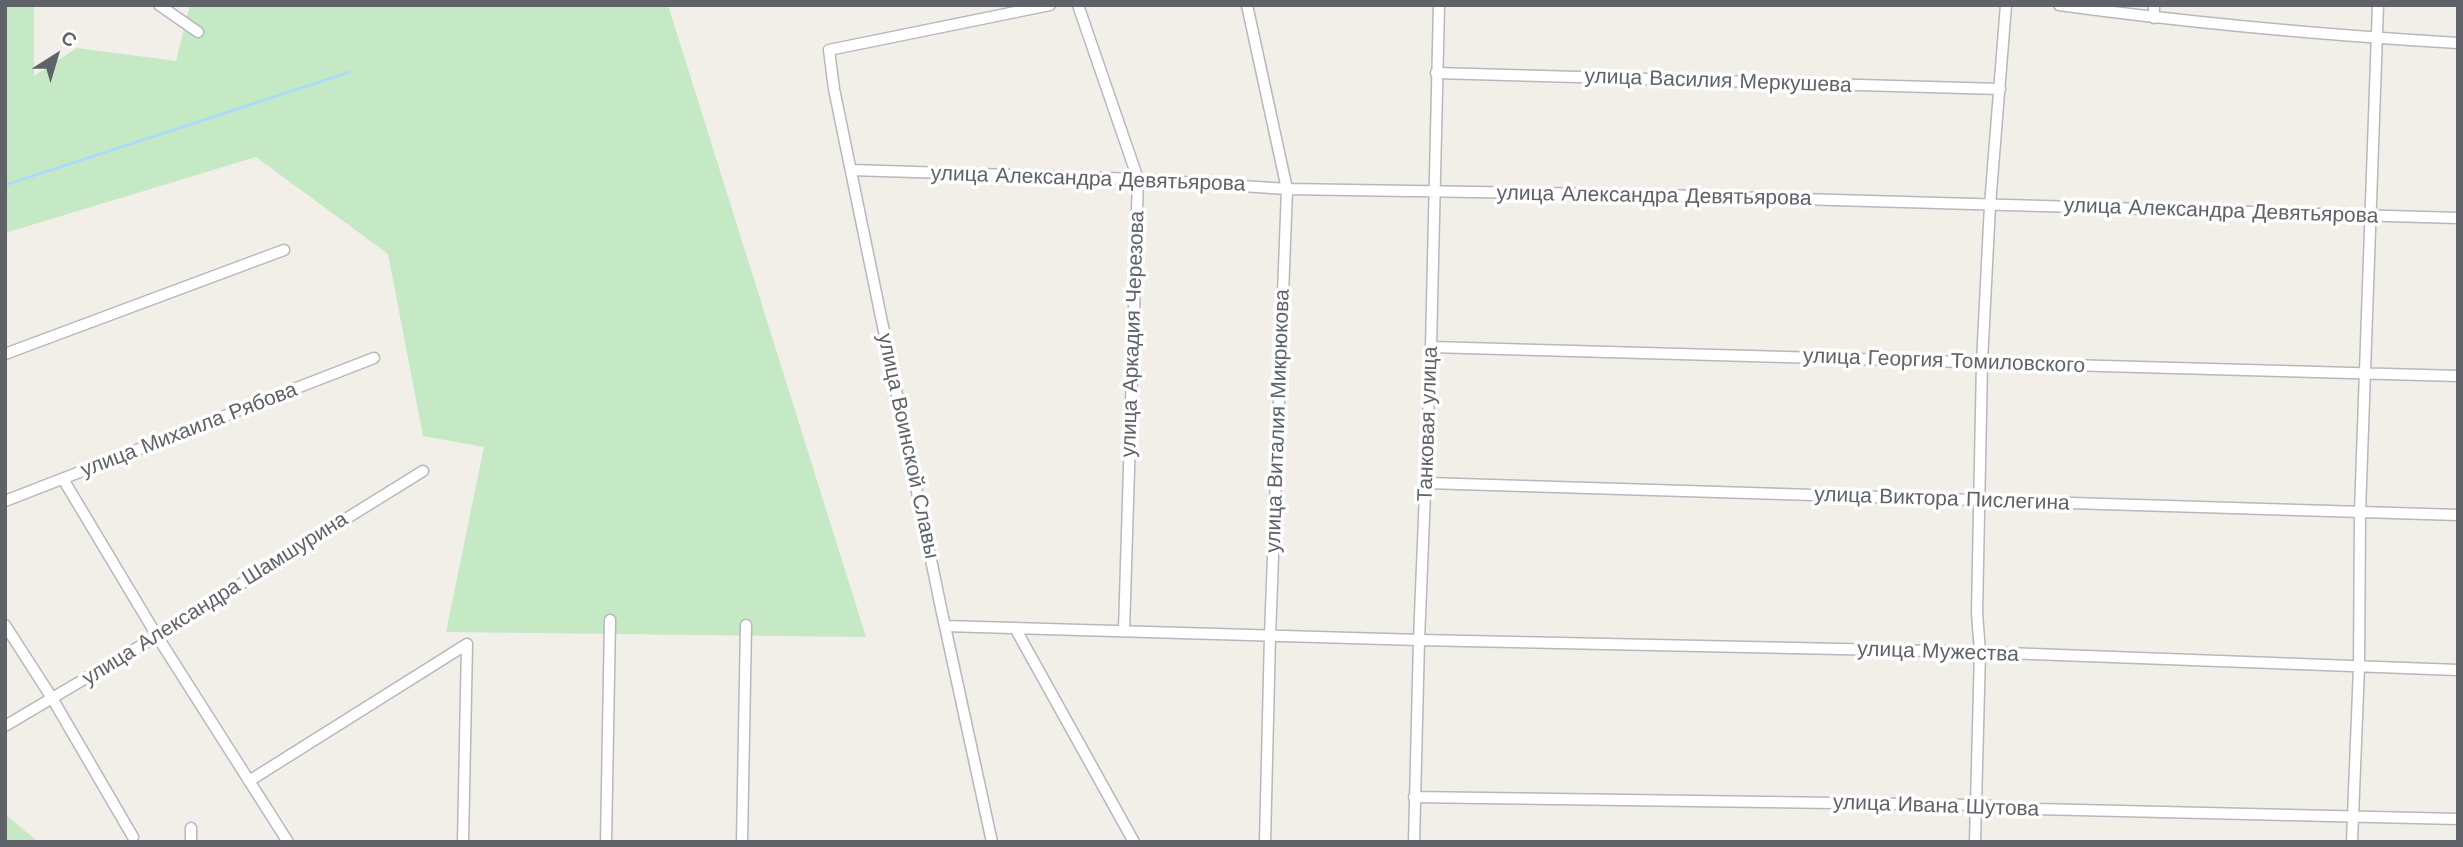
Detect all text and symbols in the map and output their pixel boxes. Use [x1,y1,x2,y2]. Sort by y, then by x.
north arrow [21,21,91,91]
text: С [57,26,81,52]
street label: улица Василия Меркушева [1584,64,1852,98]
street label: улица Александра Девятьярова [930,161,1246,197]
street label: улица Александра Девятьярова [1496,181,1812,211]
street label: улица Александра Девятьярова [2063,193,2379,229]
street label: улица Аркадия Черезова [1116,210,1150,458]
street label: улица Виталия Микрюкова [1261,289,1295,553]
street label: улица Воинской Славы [872,331,944,561]
street label: улица Георгия Томиловского [1802,343,2086,379]
street label: Танковая улица [1413,346,1443,502]
street label: улица Михаила Рябова [77,377,301,483]
street label: улица Виктора Пислегина [1814,482,2070,516]
street label: улица Александра Шамшурина [78,507,352,691]
street label: улица Мужества [1857,637,2019,667]
street label: улица Ивана Шутова [1832,790,2040,822]

